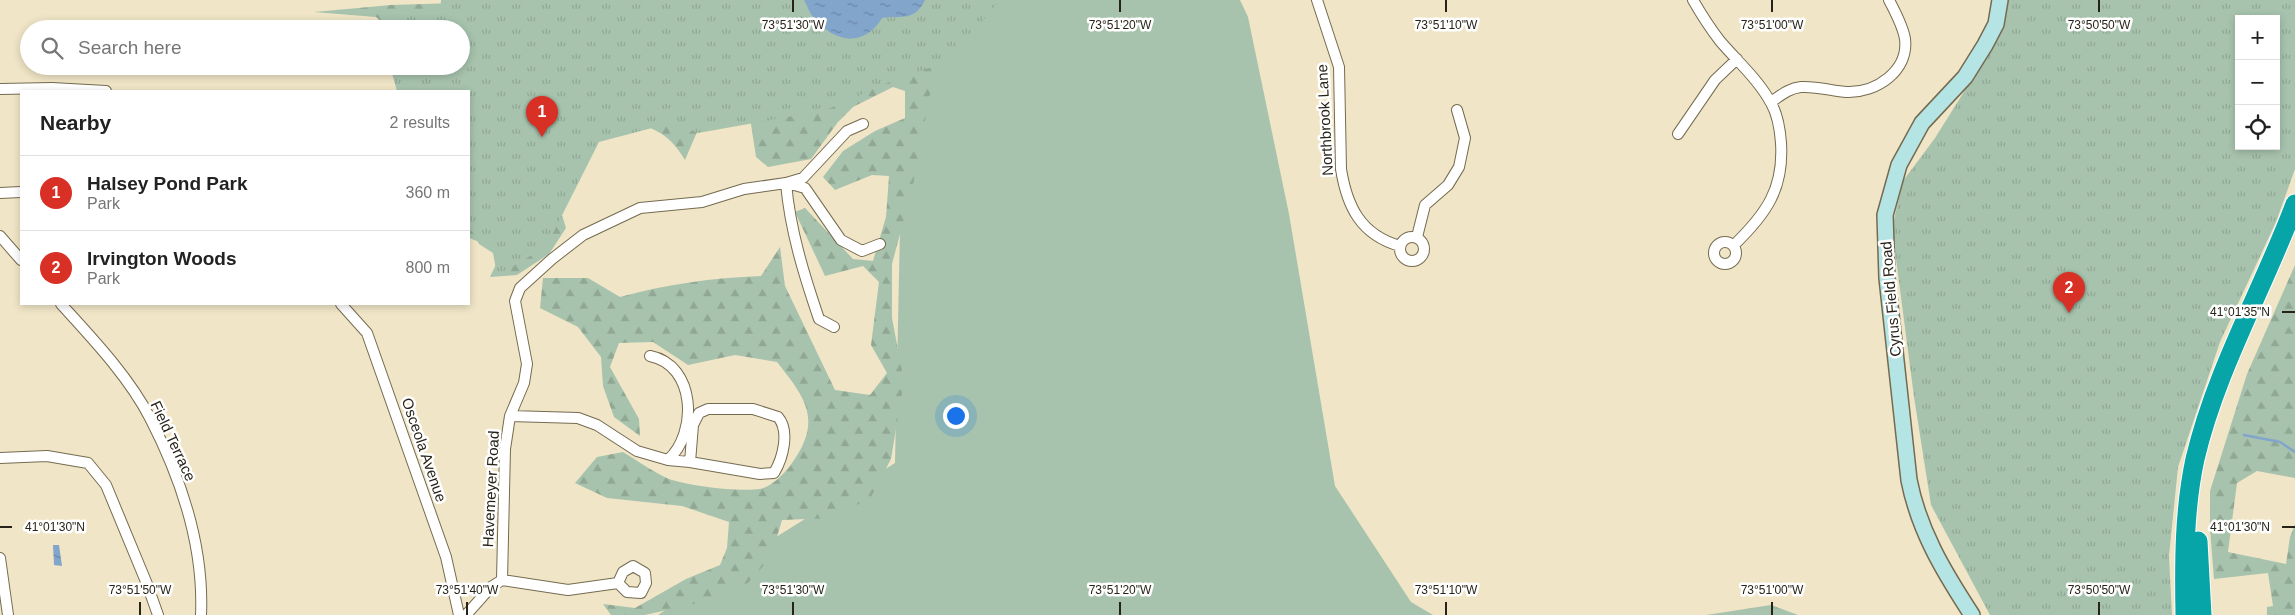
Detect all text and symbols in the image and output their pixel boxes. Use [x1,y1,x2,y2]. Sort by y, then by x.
map controls [2235,15,2280,150]
button: + [2235,15,2280,60]
text: 73°51'30"W [762,18,825,32]
text: 73°51'20"W [1089,18,1152,32]
text: 73°51'10"W [1415,18,1478,32]
text: 73°51'00"W [1741,18,1804,32]
text: 73°50'50"W [2068,18,2131,32]
search box [20,20,470,75]
icon: search [38,34,66,62]
text: Search here [78,37,182,58]
button: − [2235,60,2280,105]
street label: Northbrook Lane [1313,64,1336,176]
pin: 1 [526,96,558,137]
button: locate [2235,105,2280,150]
text: Nearby [40,111,111,134]
text: 2 results [390,114,450,131]
text: Halsey Pond Park [87,173,248,194]
text: 1 [52,184,60,201]
text: 360 m [406,184,450,201]
text: Park [87,195,120,212]
street label: Cyrus Field Road [1877,241,1904,358]
text: Irvington Woods [87,248,237,269]
text: 2 [52,259,60,276]
text: 800 m [406,259,450,276]
text: Park [87,270,120,287]
pin: 2 [2053,272,2085,313]
text: 41°01'35"N [2210,305,2270,319]
street label: Osceola Avenue [399,396,450,504]
street label: Field Terrace [147,398,199,484]
your location [943,403,969,429]
street label: Havemeyer Road [479,430,502,548]
text: 41°01'30"N [25,520,85,534]
text: 41°01'30"N [2210,520,2270,534]
text: 73°51'50"W [109,583,172,597]
text: 73°51'40"W [436,583,499,597]
text: 73°51'30"W [762,583,825,597]
text: 73°51'20"W [1089,583,1152,597]
text: 73°51'10"W [1415,583,1478,597]
text: 73°51'00"W [1741,583,1804,597]
text: 73°50'50"W [2068,583,2131,597]

